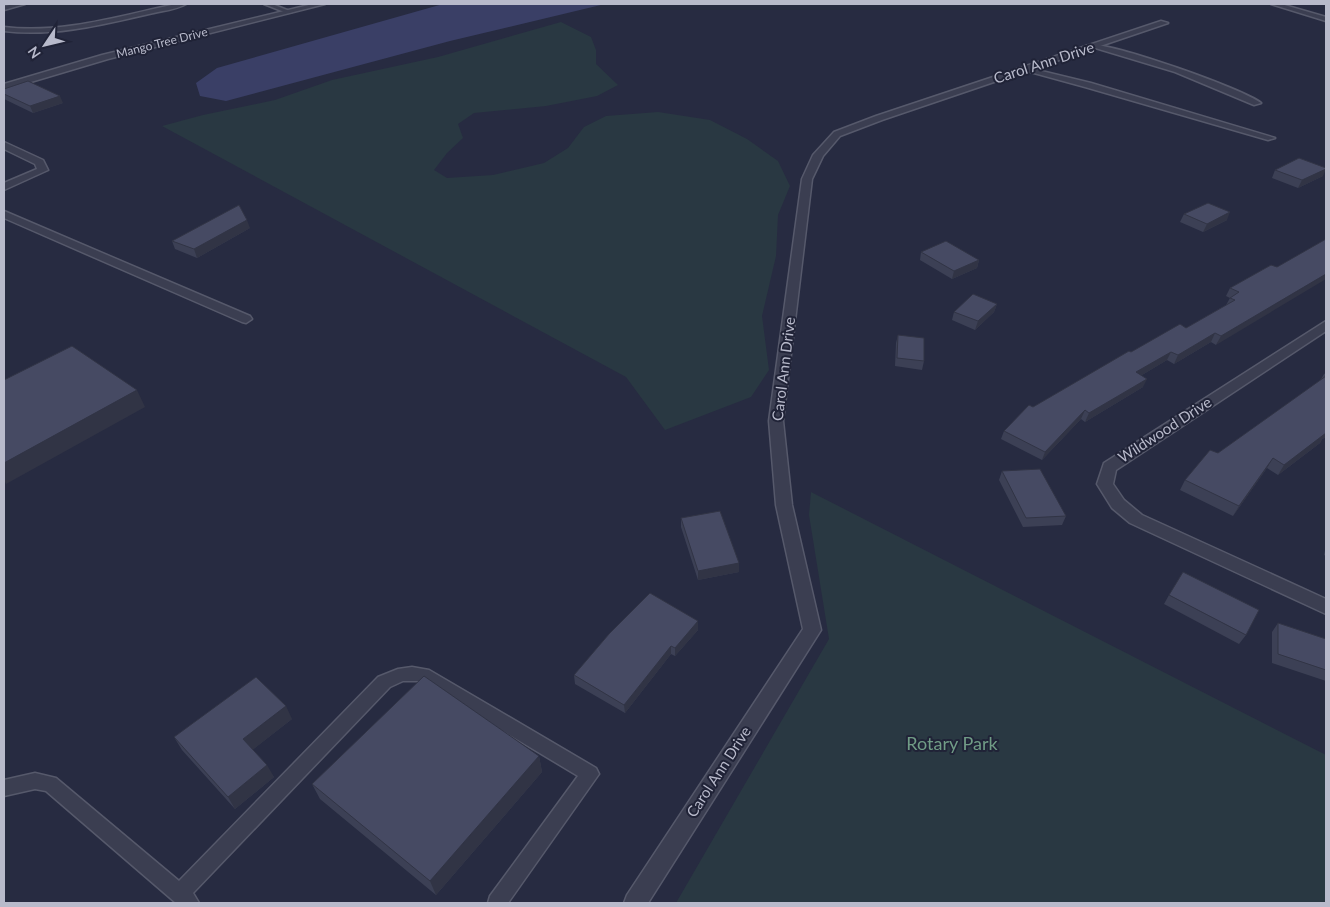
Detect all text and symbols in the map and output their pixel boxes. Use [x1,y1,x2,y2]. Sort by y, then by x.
north arrow [20,20,70,70]
street label: Mango Tree Drive [115,24,209,61]
street label: Carol Ann Drive [991,37,1096,87]
text: N [24,43,44,62]
street label: Carol Ann Drive [768,316,798,422]
street label: Wildwood Drive [1114,392,1215,466]
street label: Carol Ann Drive [682,723,754,820]
park label: Rotary Park [906,732,999,754]

